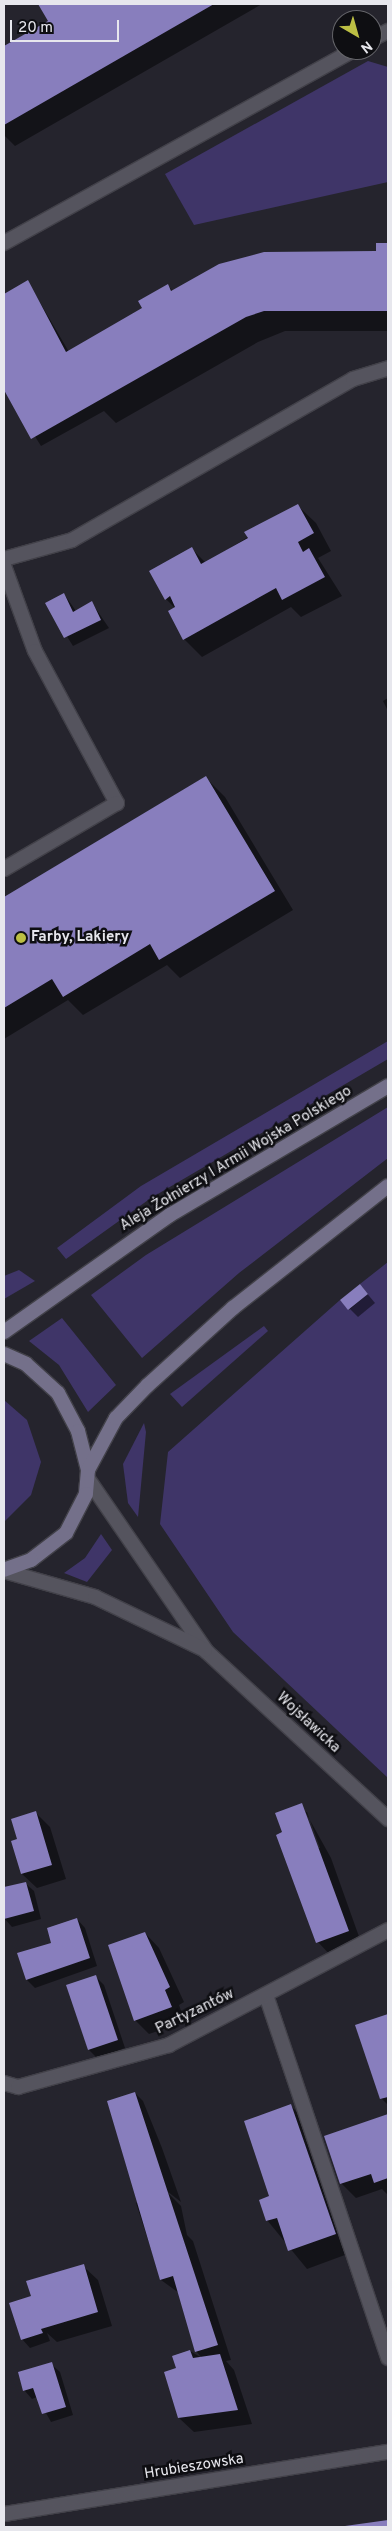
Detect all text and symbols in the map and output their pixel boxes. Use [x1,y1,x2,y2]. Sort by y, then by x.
scale bar [12,10,121,42]
north arrow [332,10,382,60]
text: 20 m [18,19,53,38]
text: N [357,37,375,56]
place label: Farby, Lakiery [31,929,129,947]
marker: Farby, Lakiery [15,932,27,944]
street label: Aleja Żołnierzy I Armii Wojska Polskiego [117,1082,355,1236]
street label: Wojsławicka [272,1689,344,1757]
street label: Partyzantów [153,1985,237,2039]
street label: Hrubieszowska [143,2450,245,2484]

